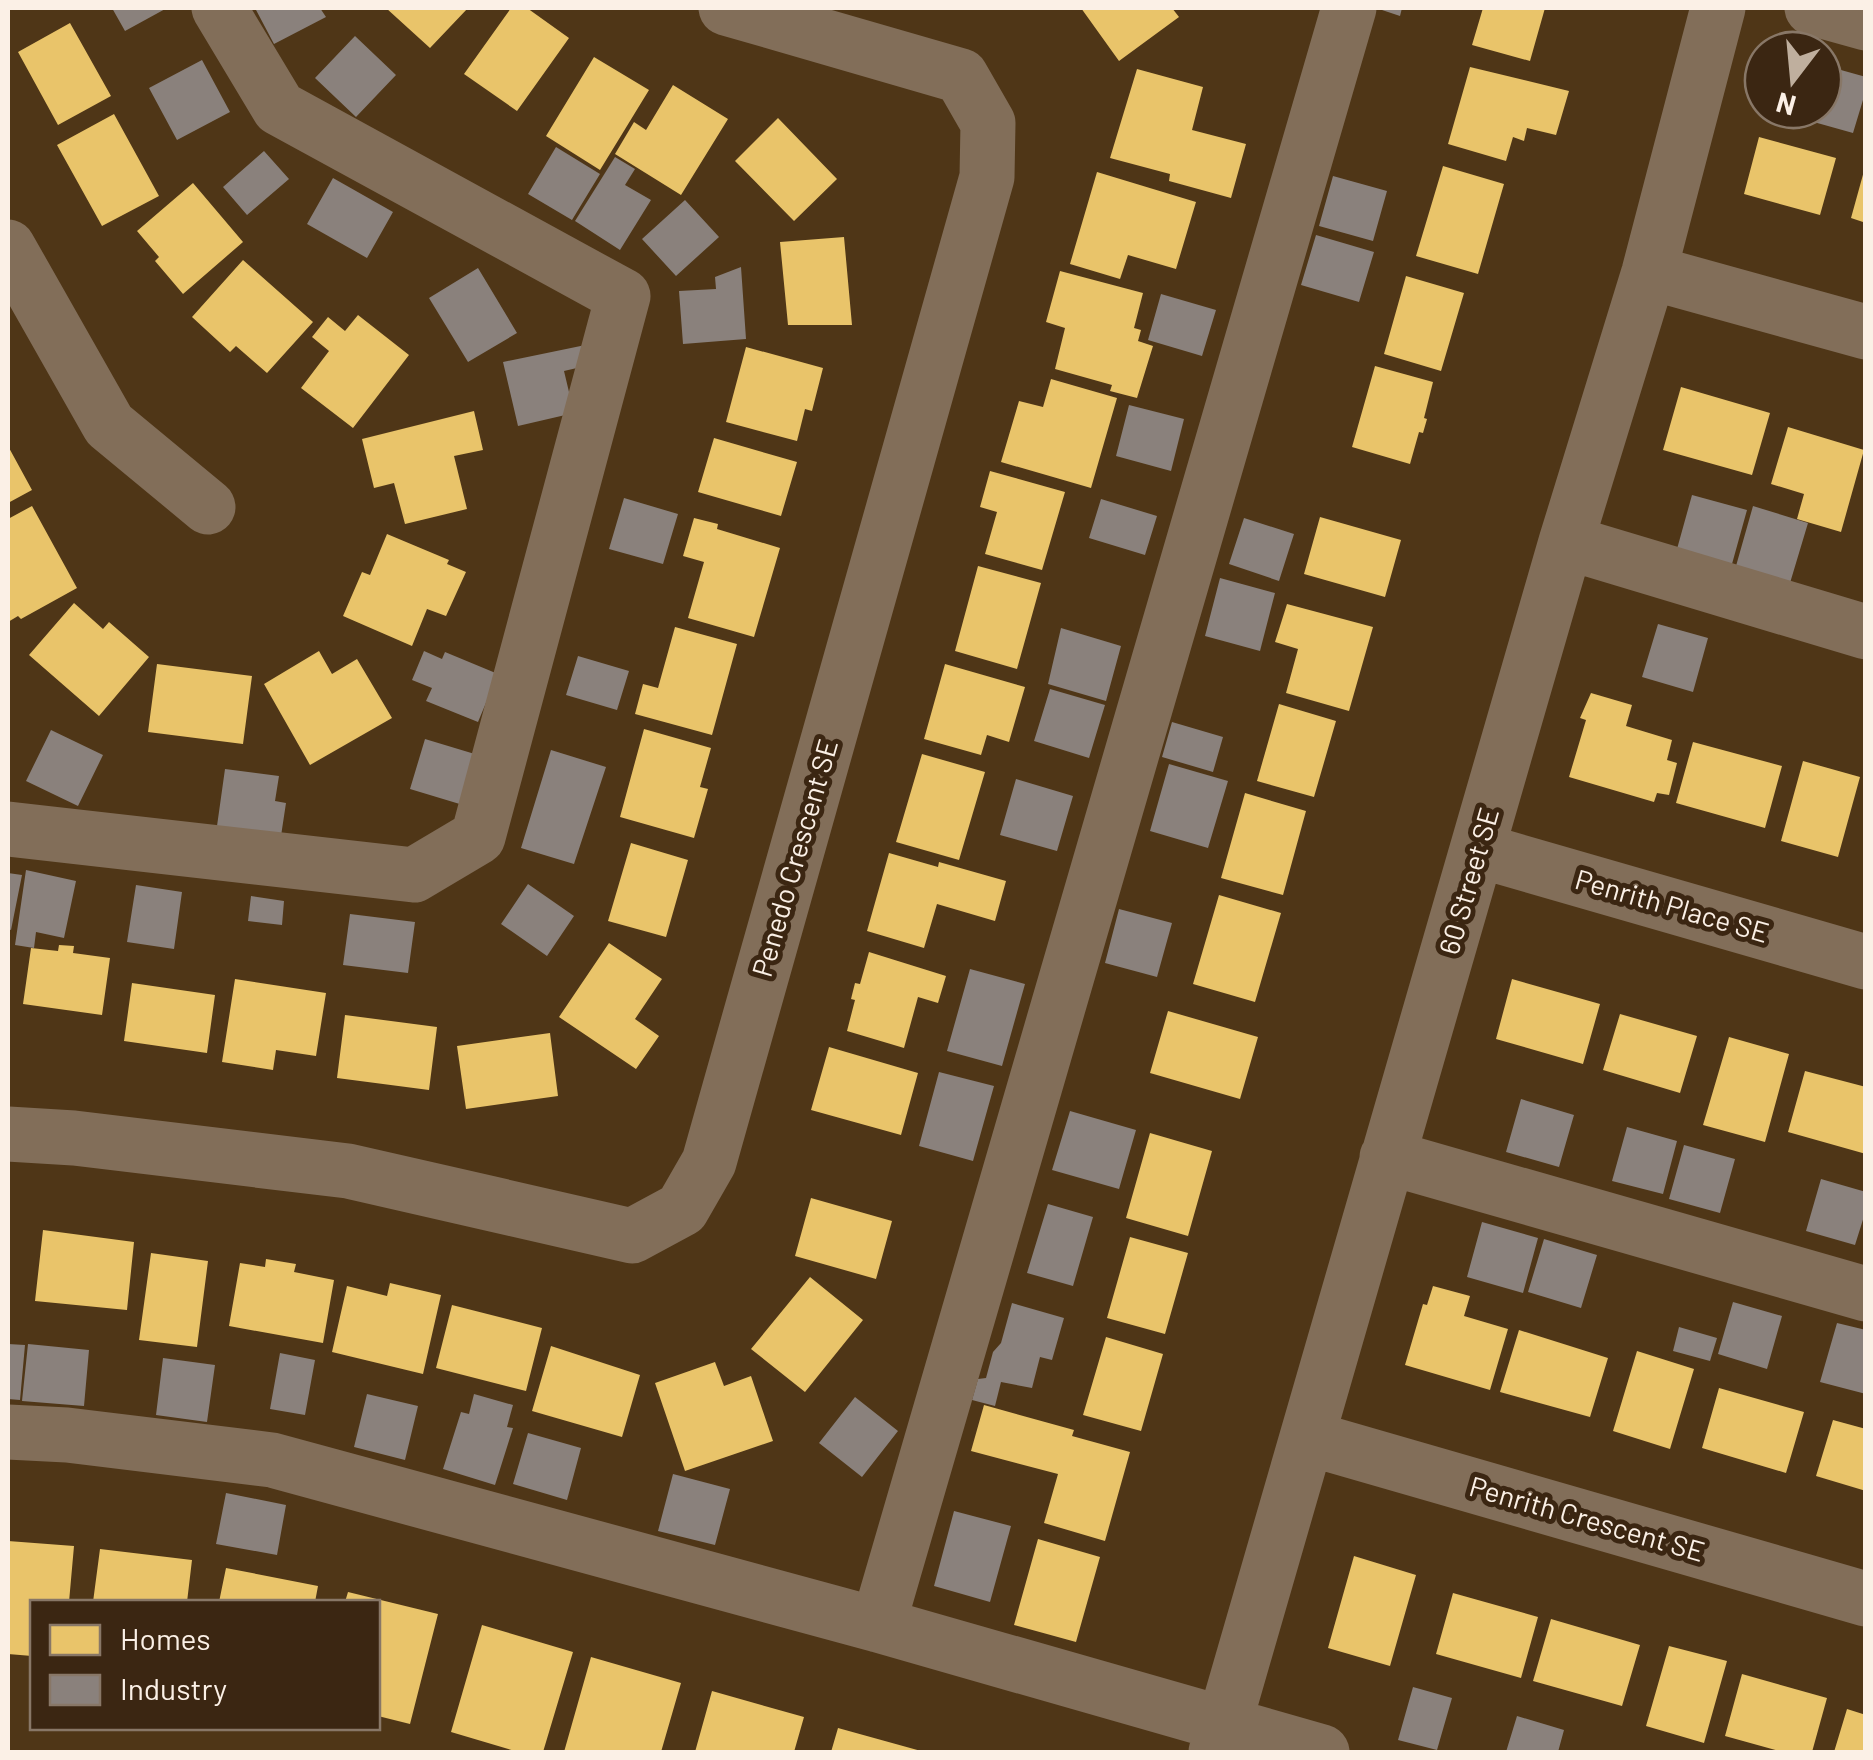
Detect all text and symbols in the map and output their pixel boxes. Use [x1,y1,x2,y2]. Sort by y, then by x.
north arrow [1743,30,1843,130]
text: N [1772,86,1799,124]
street label: Penedo Crescent SE [744,735,844,981]
street label: 60 Street SE [1431,803,1505,958]
street label: Penrith Place SE [1572,861,1773,949]
street label: Penrith Crescent SE [1466,1468,1709,1568]
legend [30,1600,380,1730]
text: Homes [120,1620,211,1656]
text: Industry [120,1670,227,1706]

